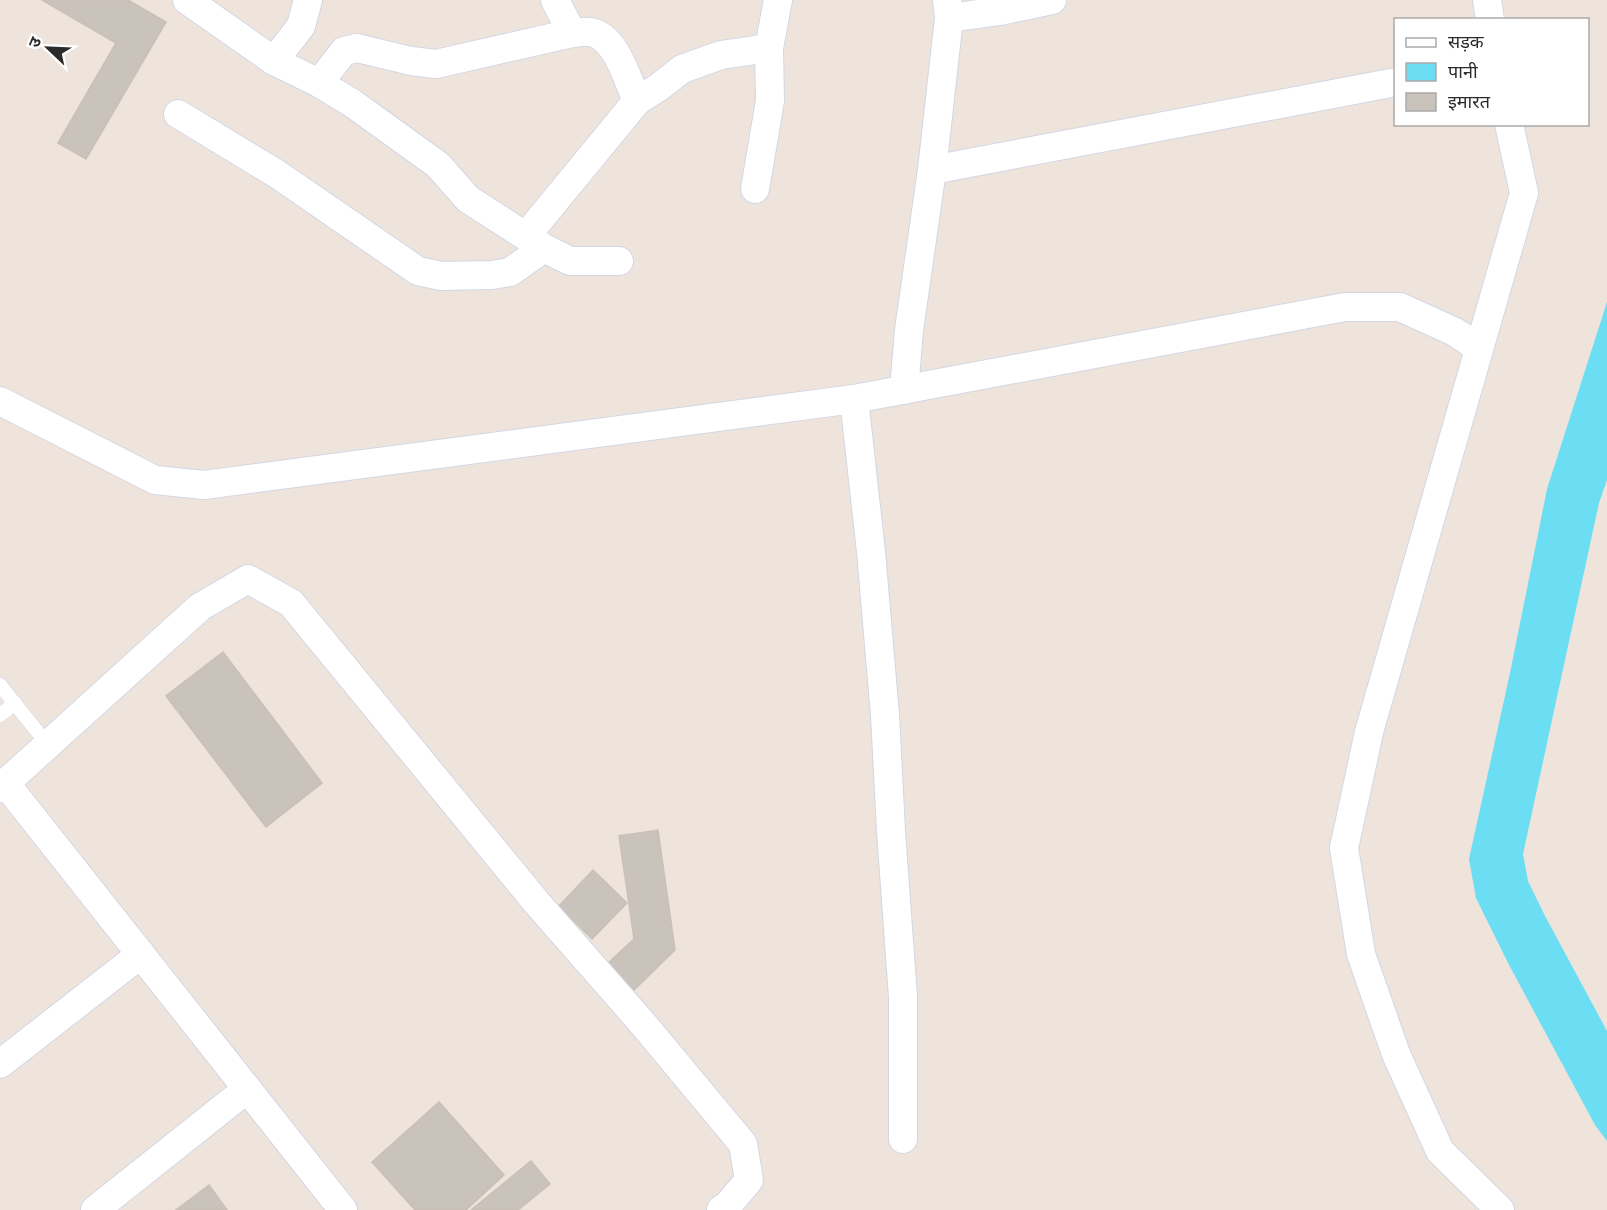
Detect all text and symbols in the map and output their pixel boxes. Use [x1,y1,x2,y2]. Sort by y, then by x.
north arrow [18,18,78,78]
legend [1394,18,1589,126]
text: सड़क [1448,32,1485,52]
text: उ [25,34,45,50]
text: पानी [1448,62,1478,82]
text: इमारत [1448,92,1491,112]

